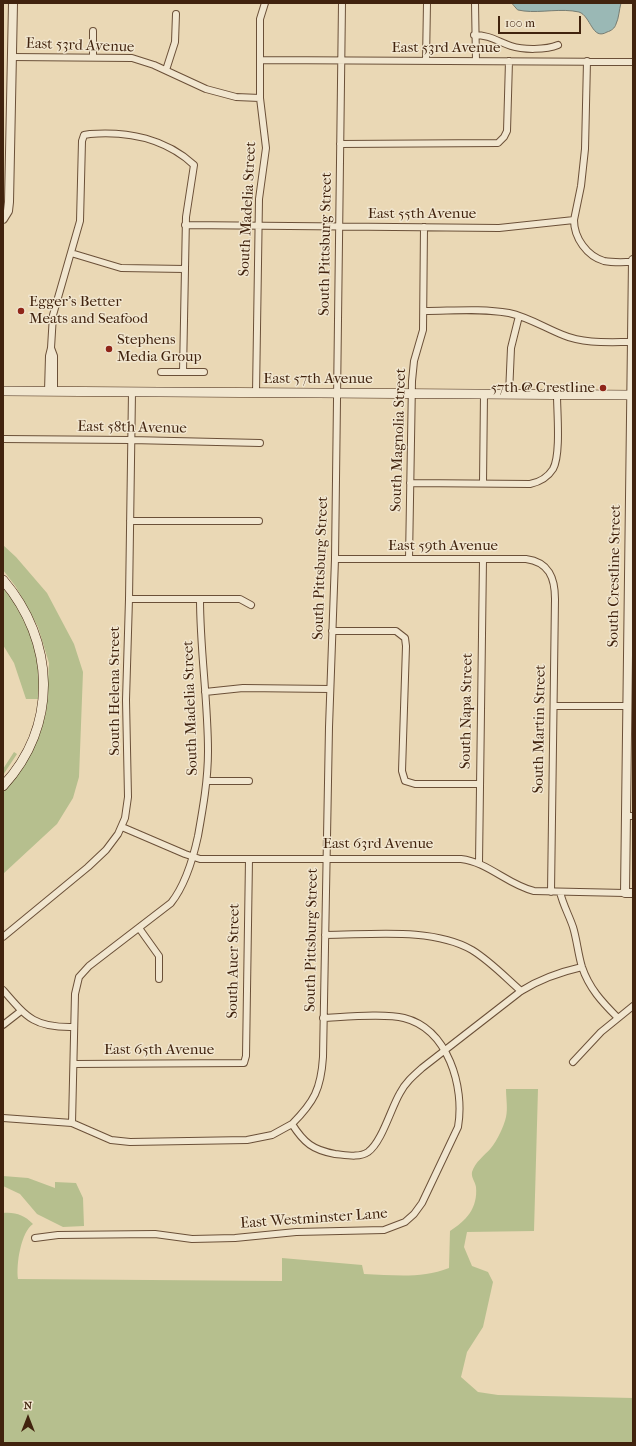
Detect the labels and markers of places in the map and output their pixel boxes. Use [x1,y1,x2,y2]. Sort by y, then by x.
place label: Egger's Better Meats and Seafood [29,293,148,328]
marker: Egger's Better Meats and Seafood [16,306,26,316]
place label: Stephens Media Group [117,331,202,366]
marker: Stephens Media Group [104,344,114,354]
place label: 57th @ Crestline [491,379,595,397]
marker: 57th @ Crestline [598,383,608,393]

